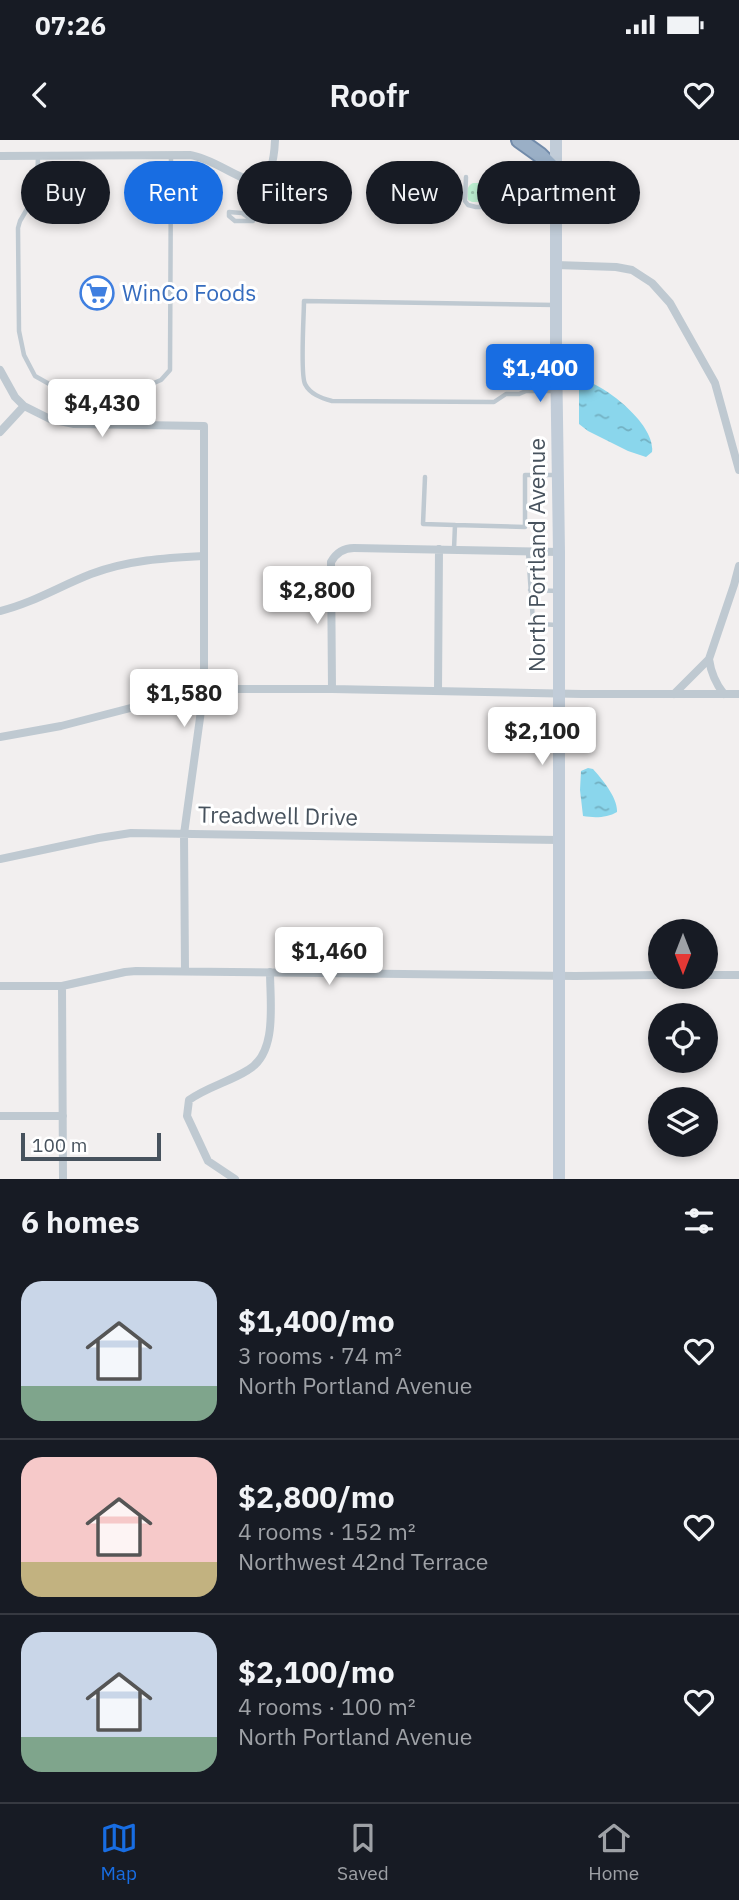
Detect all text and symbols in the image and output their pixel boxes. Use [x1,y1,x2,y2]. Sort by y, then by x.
text: 07:26 [35,8,106,42]
text: Roofr [329,74,410,116]
icon: back [21,76,59,114]
icon: heart [680,76,718,114]
chip: Buy [21,161,110,224]
chip: Rent [124,161,223,224]
chip: Filters [237,161,352,224]
chip: New [366,161,463,224]
chip: Apartment [477,161,640,224]
supermarket icon: WinCo Foods [78,274,116,312]
place label: WinCo Foods [122,277,256,307]
pin: $1,400 [483,344,597,404]
text: $1,400 [502,352,578,382]
pin: $4,430 [45,380,159,439]
text: $4,430 [64,387,140,417]
street label: North Portland Avenue [521,438,551,672]
pin: $2,800 [260,566,374,626]
text: $2,800 [279,574,355,604]
pin: $1,580 [127,670,241,729]
text: $1,580 [146,677,222,707]
pin: $2,100 [485,708,599,767]
text: $2,100 [504,715,580,745]
street label: Treadwell Drive [198,799,358,831]
north arrow [648,919,718,989]
map controls [648,919,718,1157]
pin: $1,460 [272,928,386,987]
text: $1,460 [291,935,367,965]
button: locate [648,1003,718,1073]
button: layers [648,1087,718,1157]
scale bar [21,1130,161,1162]
text: 100 m [32,1133,87,1157]
text: 6 homes [21,1202,140,1241]
icon: filters [680,1202,718,1240]
text: $1,400/mo [238,1301,395,1340]
icon: home [77,1309,161,1393]
icon: heart [680,1332,718,1370]
text: 3 rooms · 74 m² [238,1340,402,1370]
text: North Portland Avenue [238,1370,472,1400]
text: $2,800/mo [238,1477,395,1516]
icon: home [77,1485,161,1569]
icon: heart [680,1508,718,1546]
text: 4 rooms · 152 m² [238,1516,416,1546]
text: Northwest 42nd Terrace [238,1546,488,1576]
text: $2,100/mo [238,1652,395,1691]
icon: home [77,1660,161,1744]
icon: heart [680,1683,718,1721]
text: 4 rooms · 100 m² [238,1691,416,1721]
text: North Portland Avenue [238,1721,472,1751]
tab: Map [100,1819,138,1885]
tab: Saved [337,1819,389,1885]
tab: Home [588,1819,639,1885]

